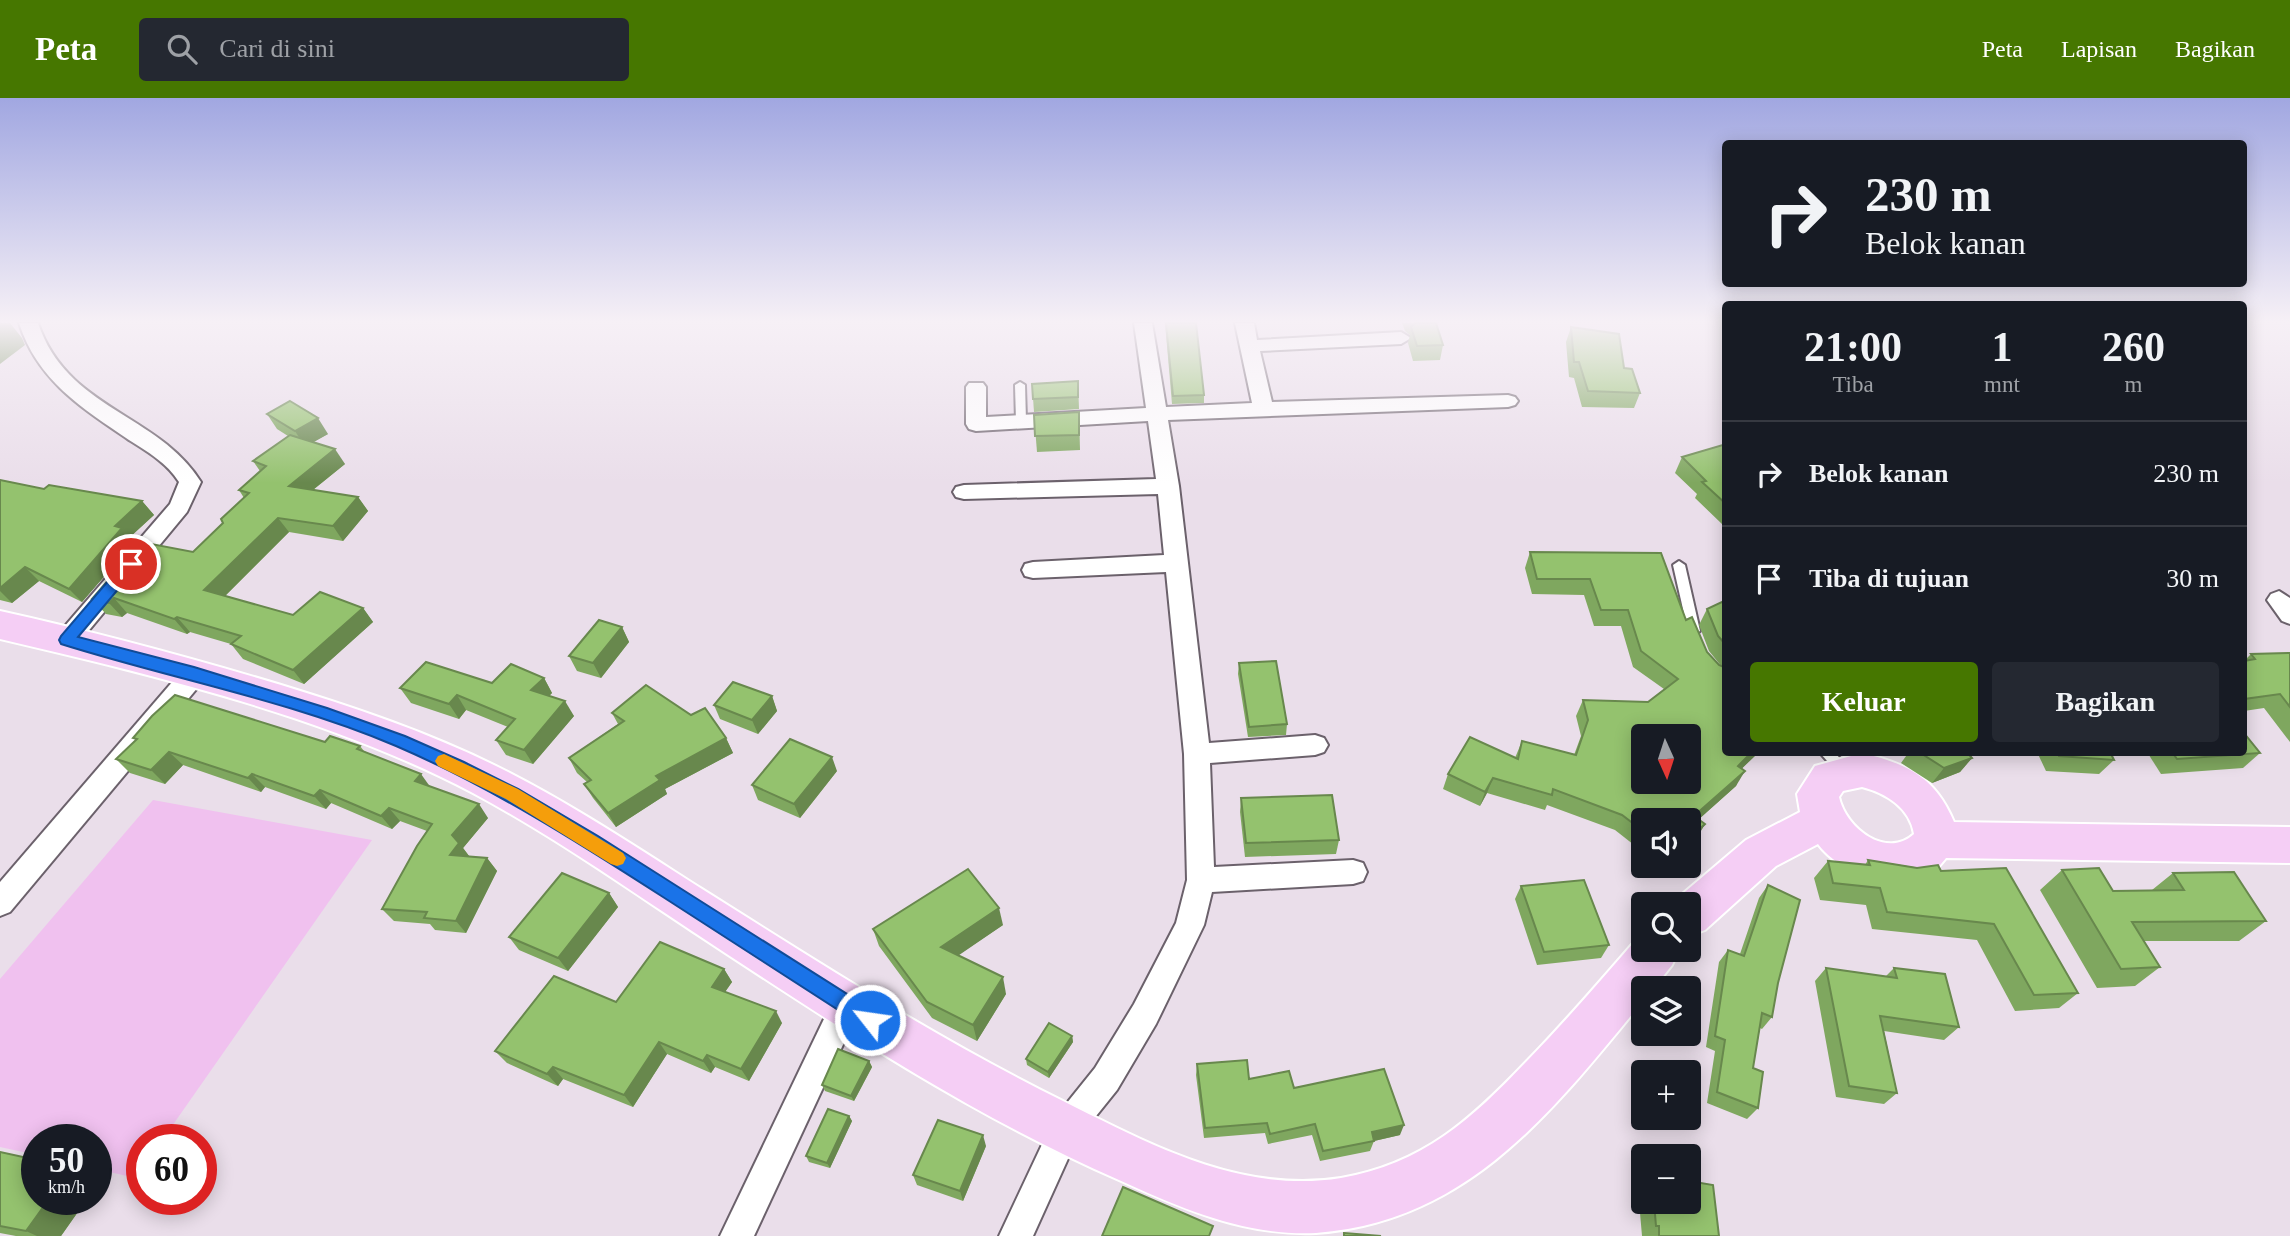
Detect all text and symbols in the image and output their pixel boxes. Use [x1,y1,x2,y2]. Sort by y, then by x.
search box [139,18,629,81]
icon: search [163,30,201,68]
text: Peta [35,31,97,67]
text: Cari di sini [219,34,335,63]
text: Peta [1982,36,2023,62]
text: Lapisan [2061,36,2137,62]
text: Bagikan [2175,36,2255,62]
text: 230 m [1865,167,1992,222]
icon: right [1750,168,1841,259]
text: Belok kanan [1865,225,2026,261]
text: 21:00 [1804,324,1902,370]
text: 1 [1991,324,2012,370]
text: 260 [2102,324,2165,370]
text: Tiba [1832,372,1874,397]
text: mnt [1984,372,2020,397]
text: m [2124,372,2142,397]
icon: right [1750,455,1788,493]
text: Belok kanan [1809,459,1948,488]
text: 230 m [2153,459,2219,488]
pin [101,534,161,594]
icon: arrive [112,545,150,583]
icon: arrive [1750,560,1788,598]
text: Tiba di tujuan [1809,564,1969,593]
text: 30 m [2166,564,2219,593]
button: Keluar [1750,662,1978,742]
button: Bagikan [1992,662,2219,742]
north arrow [1631,724,1701,794]
map controls [1631,724,1701,1214]
button: sound [1631,808,1701,878]
button: search [1631,892,1701,962]
button: layers [1631,976,1701,1046]
position arrow [833,983,907,1057]
button: + [1631,1060,1701,1130]
speed limit sign: 60 [126,1124,217,1215]
text: 50 [49,1141,84,1180]
button: − [1631,1144,1701,1214]
text: km/h [48,1177,85,1197]

